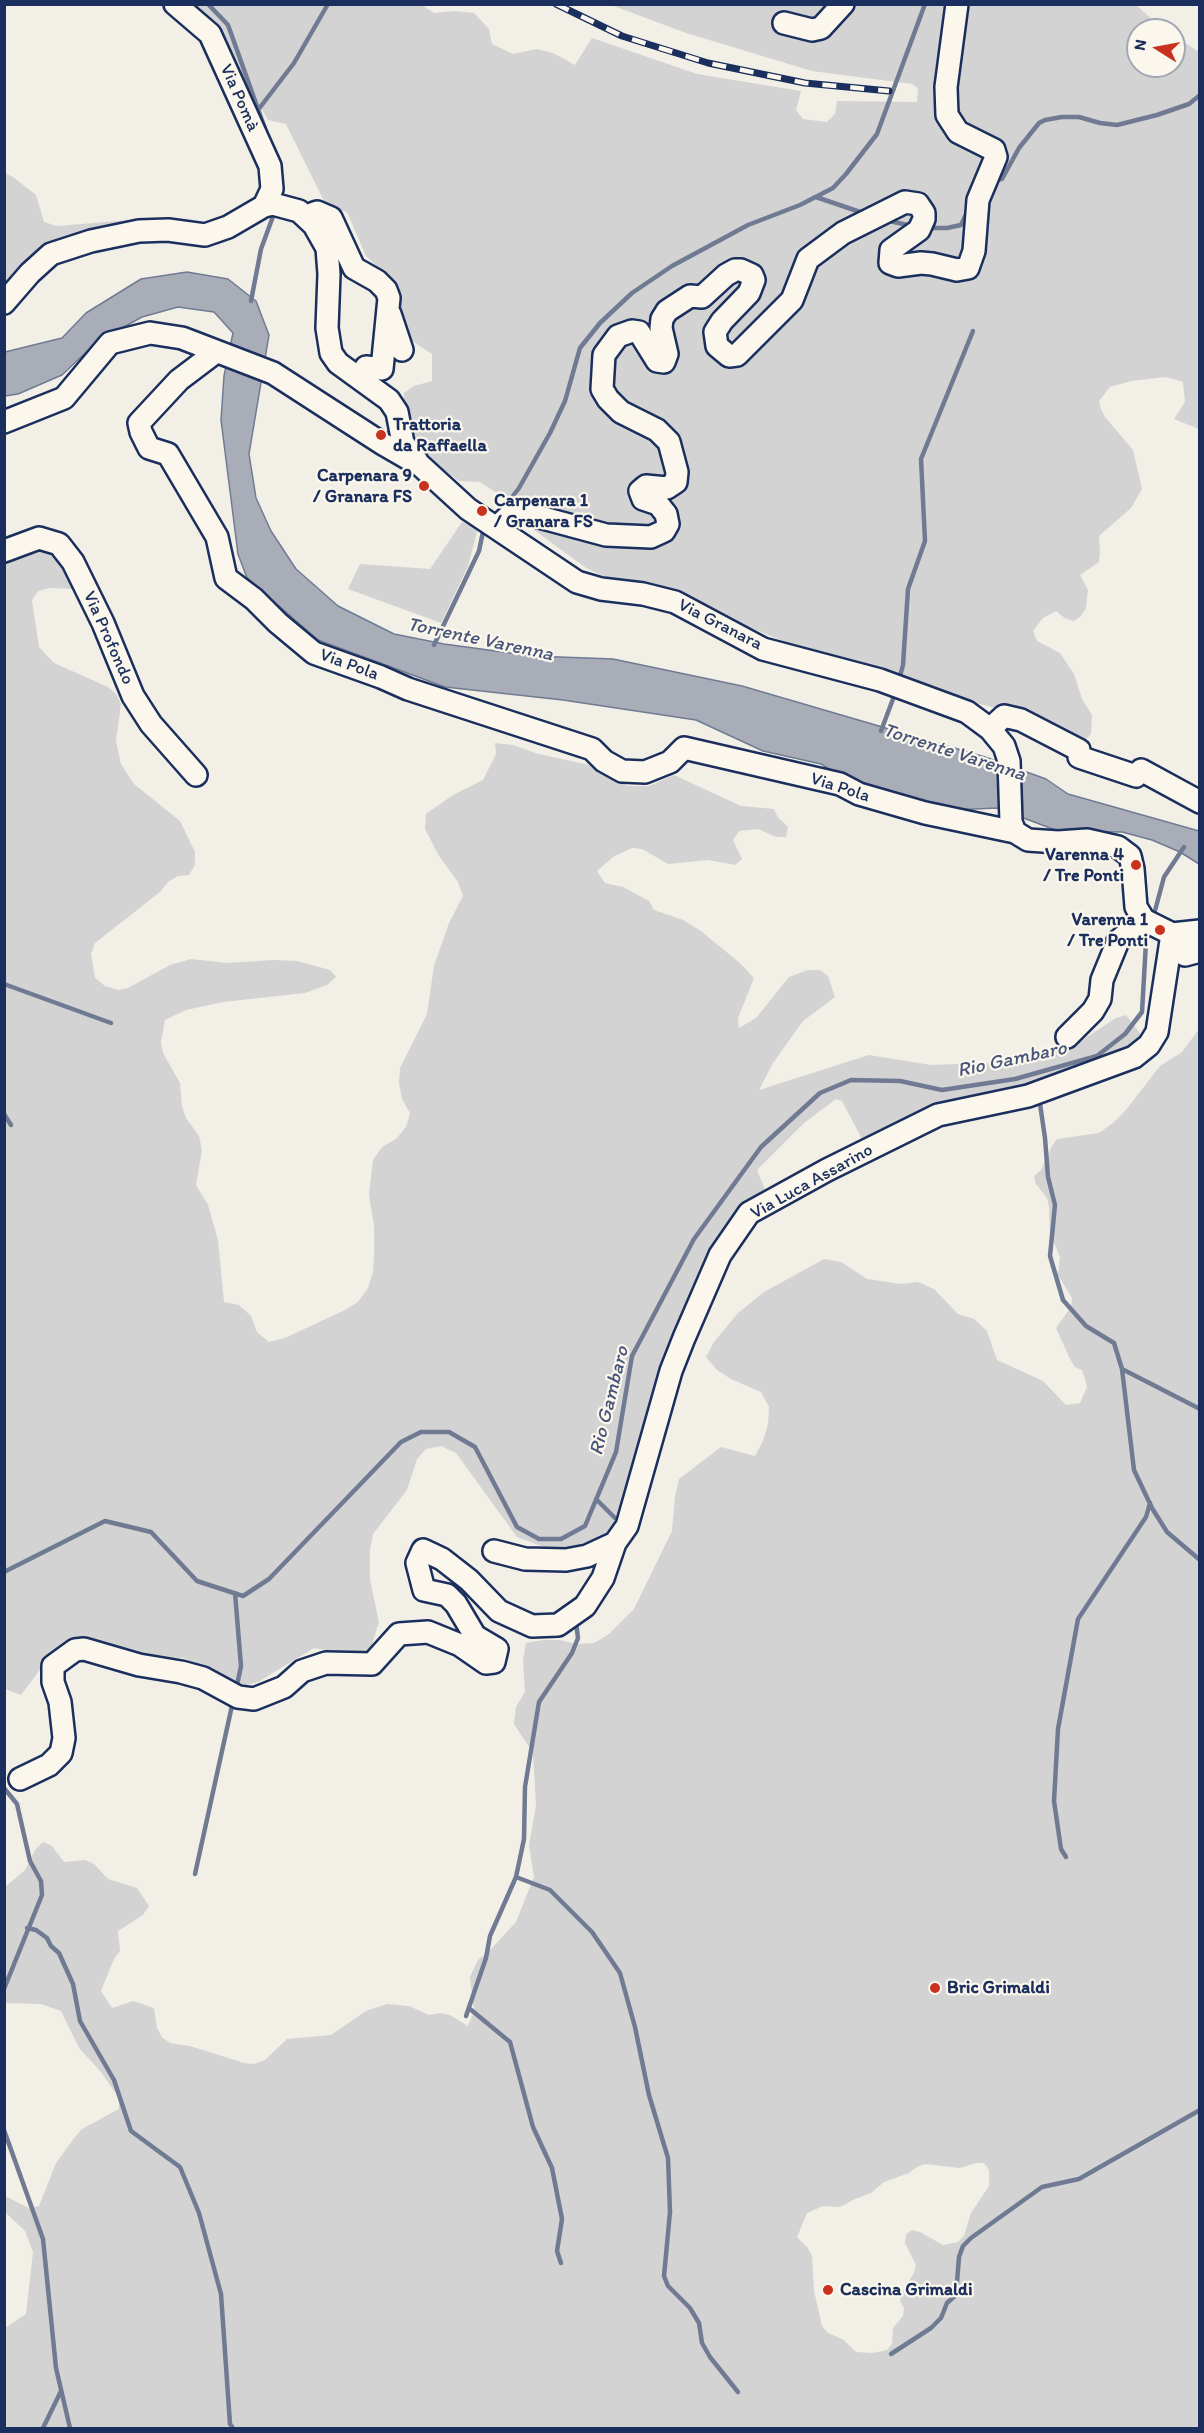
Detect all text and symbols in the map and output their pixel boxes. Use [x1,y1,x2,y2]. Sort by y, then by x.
north arrow [1126,18,1186,78]
text: N [1129,38,1150,52]
street label: Via Pomà [215,61,263,135]
place label: Trattoria da Raffaella [393,414,487,456]
marker: Trattoria da Raffaella [374,428,388,442]
place label: Carpenara 9 / Granara FS [313,465,412,508]
marker: Carpenara 9 / Granara FS [417,479,431,493]
place label: Carpenara 1 / Granara FS [494,490,593,532]
marker: Carpenara 1 / Granara FS [475,504,489,518]
street label: Via Profondo [78,588,138,688]
street label: Via Granara [674,594,766,656]
water label: Torrente Varenna [405,613,555,667]
street label: Via Pola [317,644,381,686]
water label: Torrente Varenna [880,719,1028,787]
street label: Via Pola [808,768,872,808]
place label: Varenna 4 / Tre Ponti [1043,844,1124,886]
marker: Varenna 4 / Tre Ponti [1129,858,1143,872]
place label: Varenna 1 / Tre Ponti [1067,909,1148,952]
marker: Varenna 1 / Tre Ponti [1153,923,1167,937]
water label: Rio Gambaro [955,1037,1069,1083]
street label: Via Luca Assarino [747,1140,877,1224]
water label: Rio Gambaro [585,1344,635,1458]
place label: Bric Grimaldi [947,1977,1050,1999]
marker: Bric Grimaldi [928,1981,942,1995]
place label: Cascina Grimaldi [840,2279,972,2301]
marker: Cascina Grimaldi [821,2283,835,2297]

